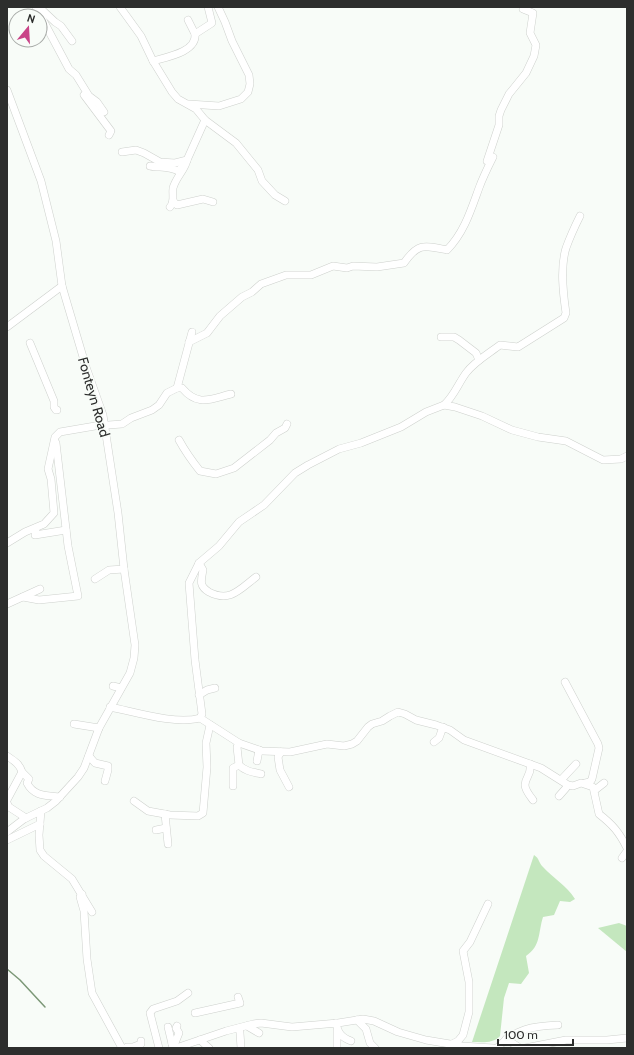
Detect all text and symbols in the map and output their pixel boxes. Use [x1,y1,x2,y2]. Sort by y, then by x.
north arrow [8,8,48,48]
text: N [25,11,37,26]
street label: Fonteyn Road [74,355,114,439]
scale bar [498,1021,573,1047]
text: 100 m [504,1027,538,1042]

